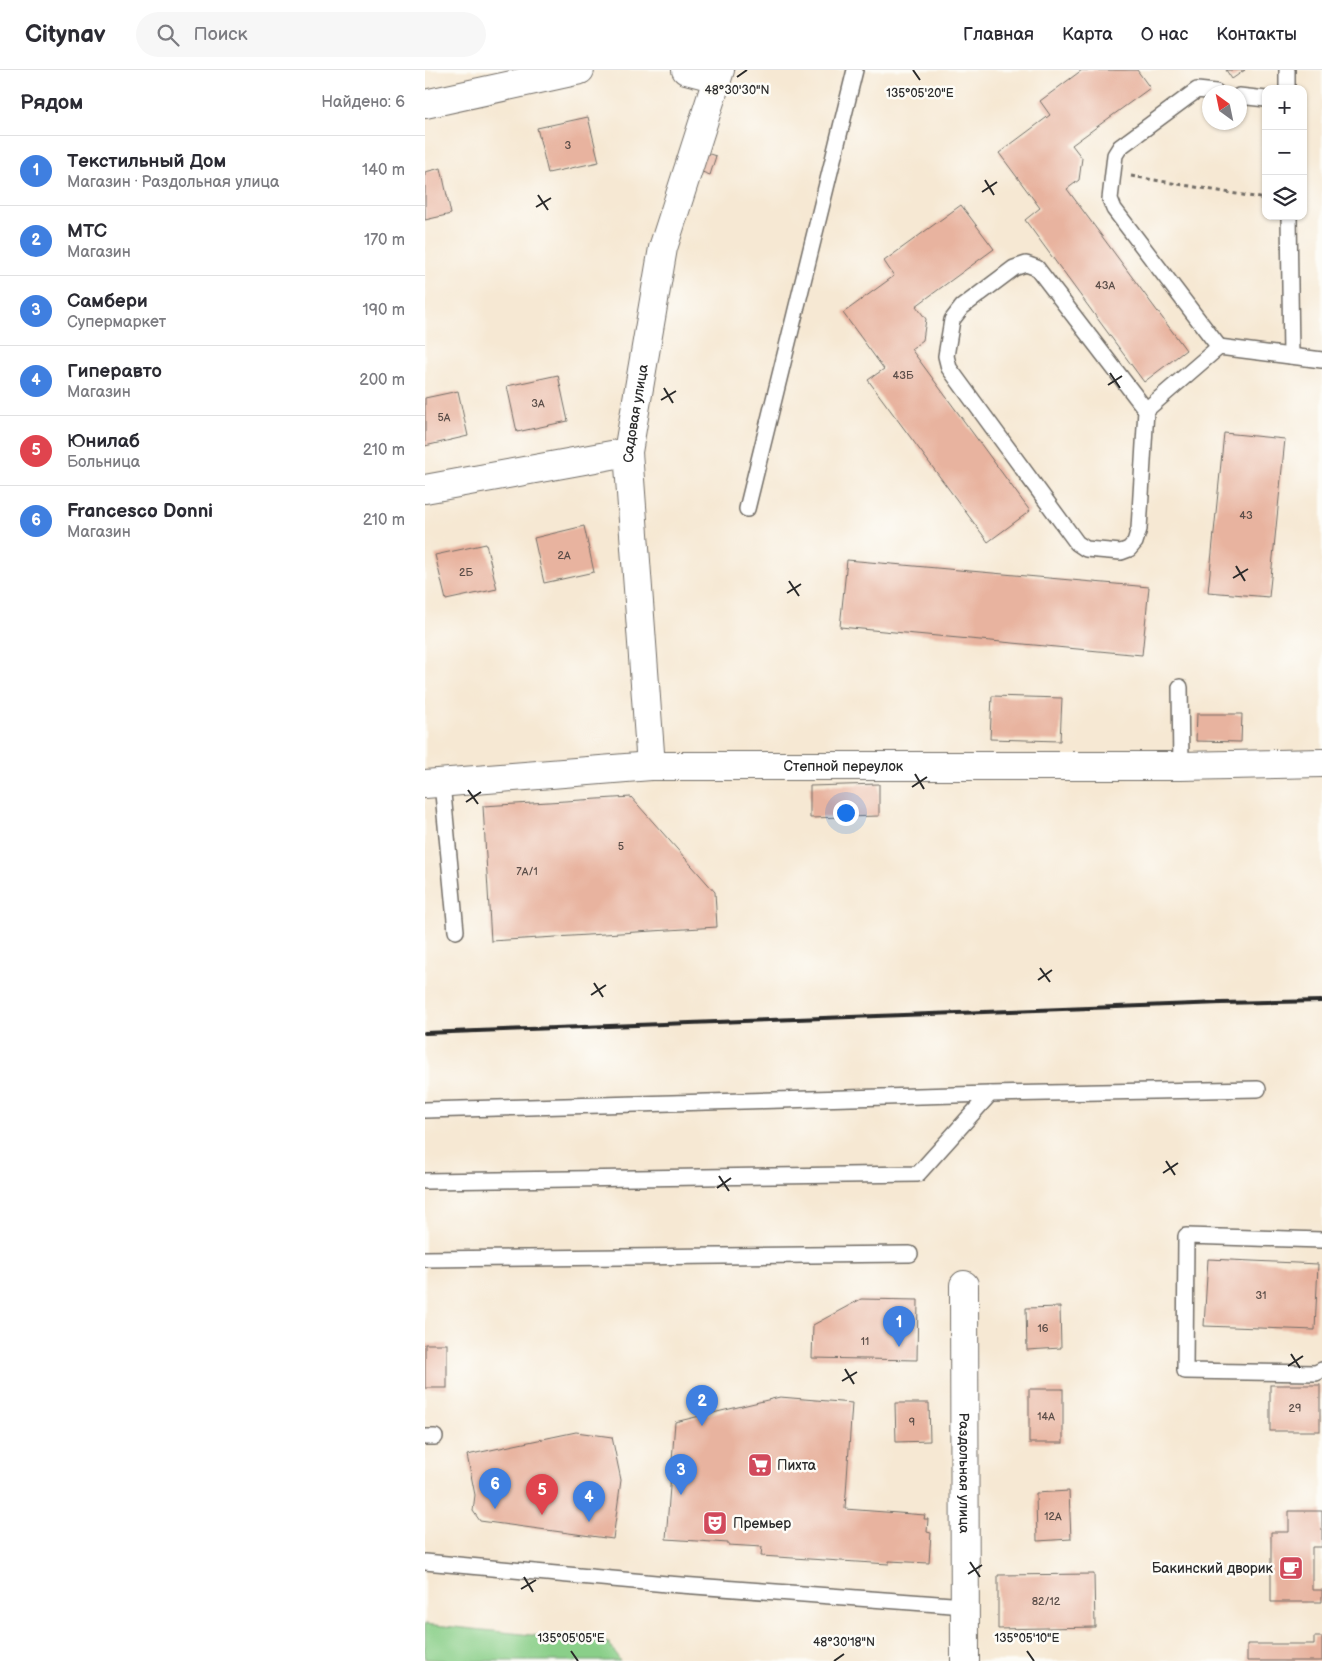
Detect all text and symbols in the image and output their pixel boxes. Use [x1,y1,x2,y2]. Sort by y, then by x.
search box [136,12,486,57]
text: Citynav [25,20,106,49]
icon: search [154,21,182,49]
text: Поиск [194,23,248,46]
text: Главная [963,24,1034,45]
text: Карта [1062,24,1113,45]
text: О нас [1141,24,1188,45]
text: Контакты [1216,24,1297,45]
text: 48°30'30"N [705,83,769,98]
north arrow [1202,85,1247,130]
map controls [1262,85,1307,220]
button: + [1262,85,1307,130]
text: 135°05'20"E [886,86,954,101]
text: Рядом [20,90,83,115]
text: Найдено: 6 [321,93,405,112]
button: − [1262,130,1307,175]
house number: 3 [565,139,572,152]
text: Текстильный Дом [67,150,226,173]
text: 1 [33,161,39,180]
text: 140 m [362,161,405,180]
text: Магазин · Раздольная улица [67,173,279,192]
button: layers [1262,175,1307,220]
text: МТС [67,220,107,243]
text: 2 [31,231,41,250]
text: 170 m [364,231,405,250]
text: Магазин [67,243,131,262]
house number: 43А [1095,279,1115,292]
text: Самбери [67,290,148,313]
text: 3 [31,301,41,320]
text: 190 m [363,301,405,320]
text: Супермаркет [67,313,166,332]
text: Гиперавто [67,360,162,383]
street label: Садовая улица [619,362,652,463]
house number: 43Б [892,369,914,382]
text: 4 [31,371,41,390]
text: 200 m [359,371,405,390]
text: Магазин [67,383,131,402]
house number: 3А [531,397,545,410]
house number: 5А [438,411,451,424]
text: Юнилаб [67,430,140,453]
text: 5 [31,441,41,460]
text: 210 m [363,441,405,460]
text: Больница [67,453,140,472]
text: Francesco Donni [67,500,213,523]
house number: 43 [1239,509,1253,522]
text: 6 [31,511,41,530]
text: 210 m [363,511,405,530]
text: Магазин [67,523,131,542]
house number: 2А [557,549,571,562]
house number: 2Б [459,566,473,579]
street label: Степной переулок [783,758,904,775]
your location [833,800,859,826]
house number: 5 [618,840,624,853]
house number: 7А/1 [516,865,538,878]
house number: 31 [1255,1289,1267,1302]
pin: 1 [883,1306,915,1347]
house number: 16 [1038,1322,1049,1335]
house number: 11 [861,1335,869,1348]
pin: 2 [686,1385,718,1426]
house number: 29 [1289,1402,1301,1415]
house number: 14А [1037,1410,1055,1423]
street label: Раздольная улица [956,1412,973,1534]
house number: 9 [909,1416,915,1429]
supermarket icon: Пихта [747,1452,773,1478]
pin: 3 [665,1454,697,1495]
place label: Пихта [777,1457,817,1474]
pin: 6 [479,1468,511,1509]
pin: 5 [526,1474,558,1515]
pin: 4 [573,1481,605,1522]
theatre icon: Премьер [702,1510,728,1536]
house number: 12А [1044,1510,1062,1523]
place label: Премьер [733,1515,791,1532]
cafe icon: Бакинский дворик [1278,1555,1304,1581]
place label: Бакинский дворик [1152,1560,1274,1577]
house number: 82/12 [1032,1595,1061,1608]
text: 135°05'05"E [537,1631,605,1646]
text: 135°05'10"E [995,1631,1060,1646]
text: 48°30'18"N [813,1635,875,1650]

